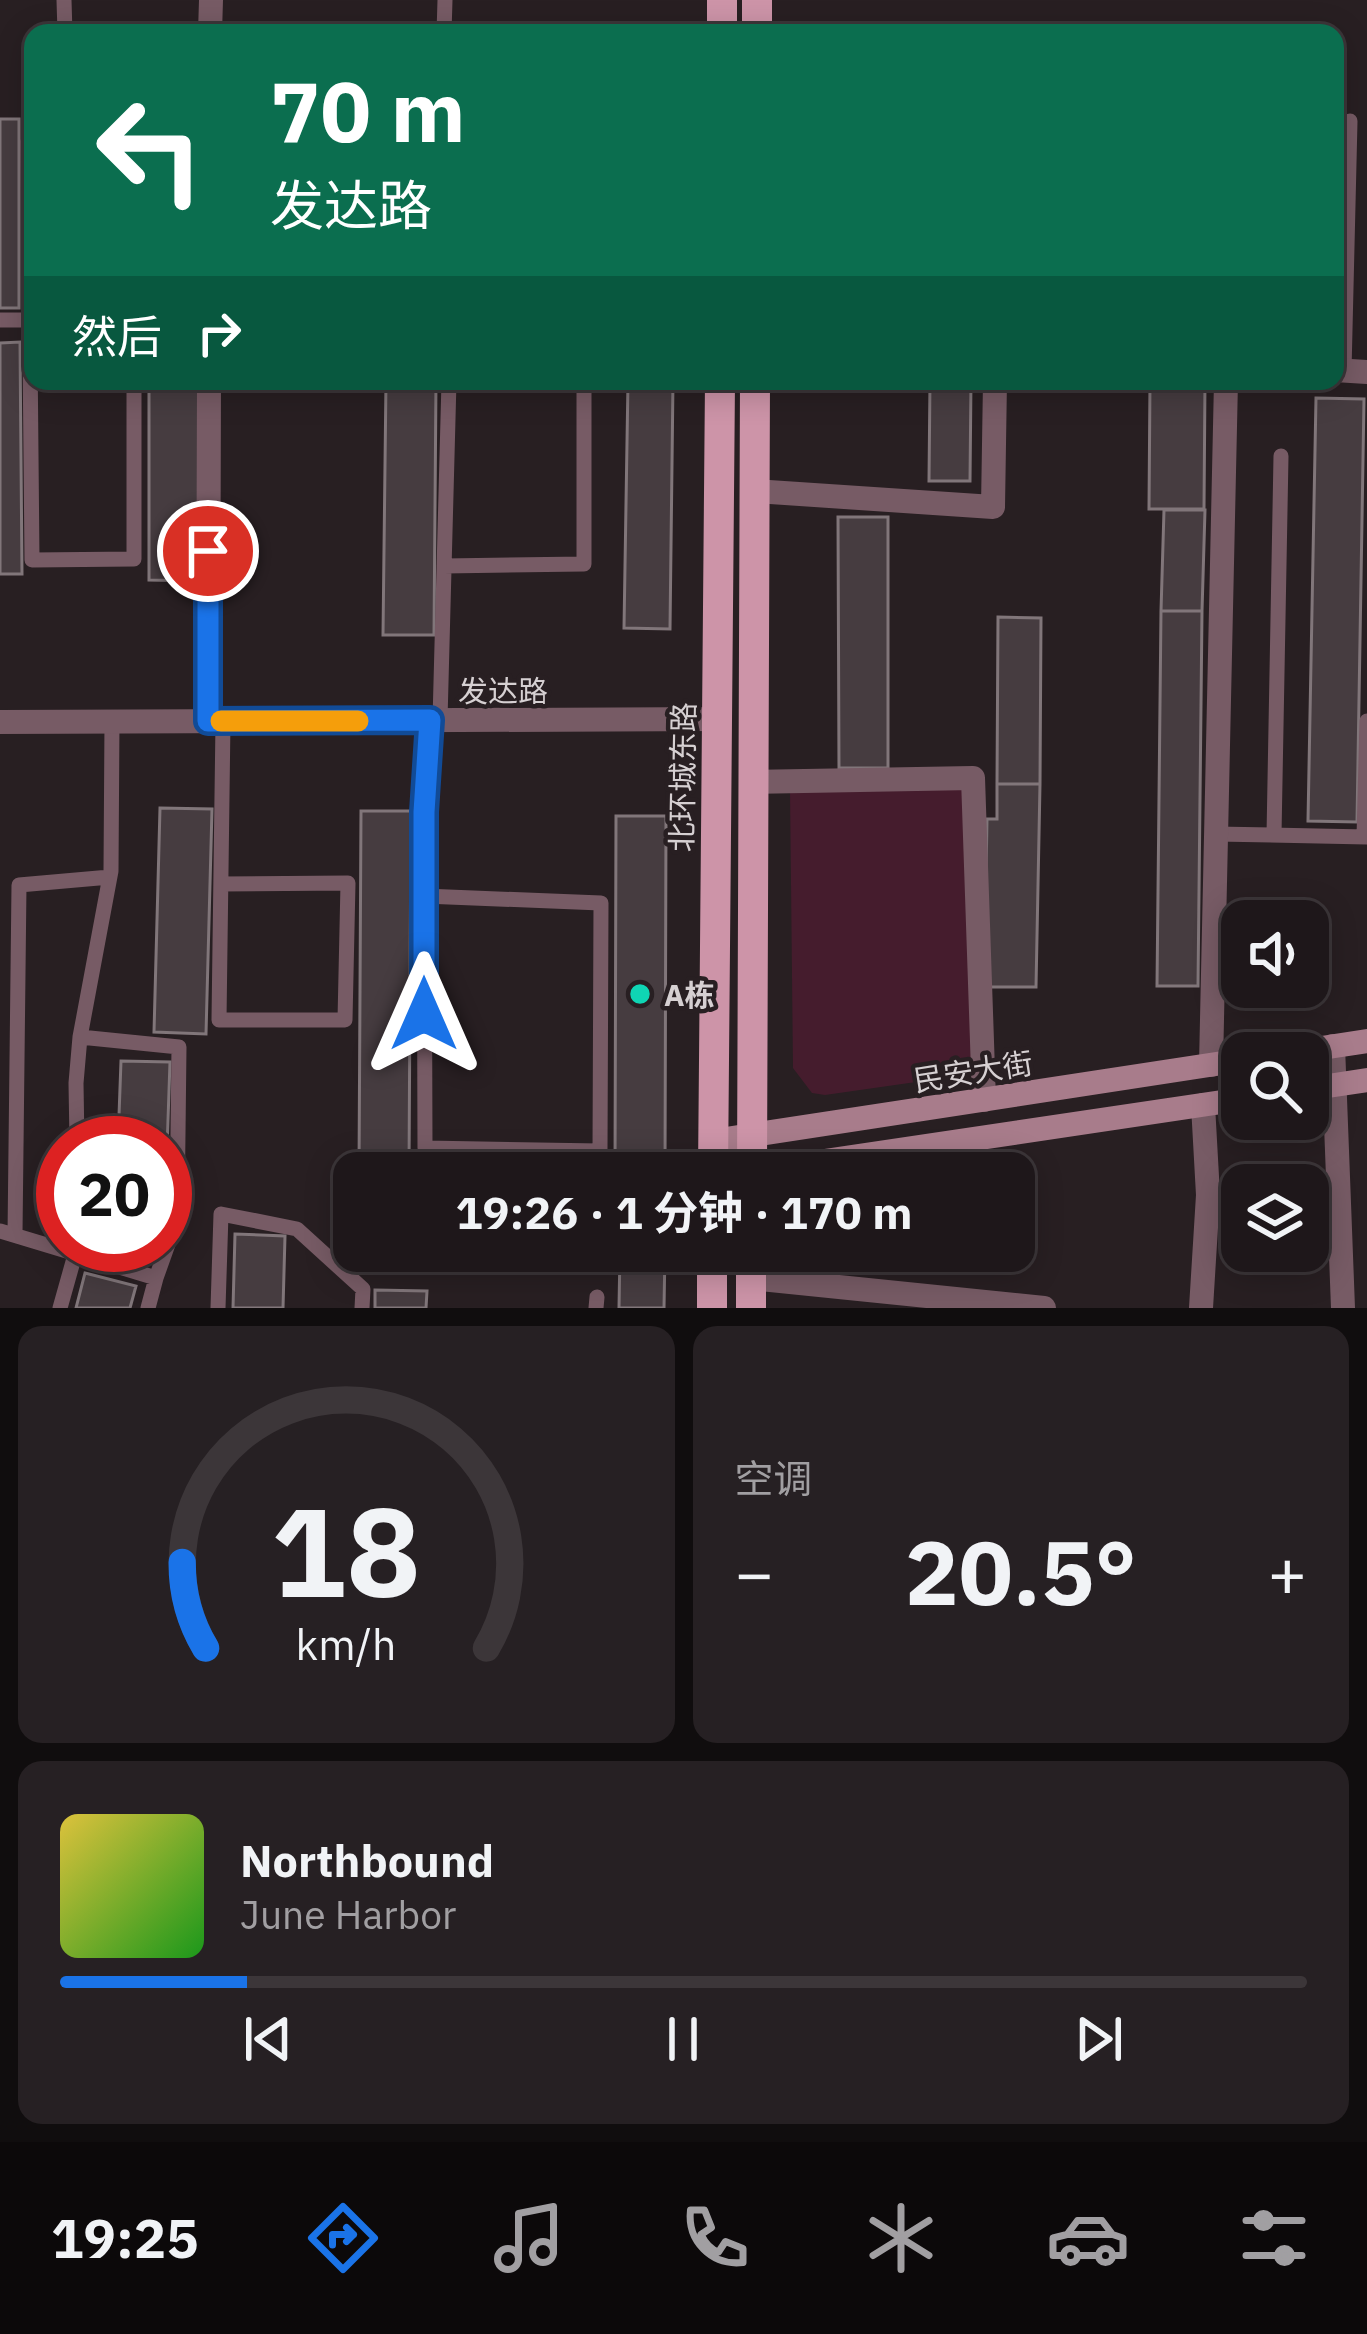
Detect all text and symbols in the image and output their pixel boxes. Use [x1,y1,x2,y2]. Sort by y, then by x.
text: 70 m [270,56,466,165]
icon: left [72,72,228,228]
text: 发达路 [270,170,432,240]
icon: right [186,300,252,366]
text: 然后 [72,307,162,365]
pin [157,500,259,602]
icon: arrive [175,518,241,584]
street label: 发达路 [458,671,548,710]
street label: 北环城东路 [661,702,703,852]
map controls [1221,900,1329,1272]
button: sound [1221,900,1329,1008]
position arrow [361,951,487,1077]
place label: A栋 [664,975,715,1014]
marker: A栋 [627,981,653,1007]
button: search [1221,1032,1329,1140]
street label: 民安大街 [911,1042,1035,1100]
speed limit sign: 20 [36,1116,192,1272]
button: layers [1221,1164,1329,1272]
text: 19:26 · 1 分钟 · 170 m [455,1183,913,1241]
text: 空调 [735,1453,813,1504]
text: 18 [271,1469,421,1631]
text: 20.5° [905,1513,1137,1630]
text: − [735,1529,774,1615]
text: + [1267,1529,1307,1615]
text: km/h [296,1615,397,1671]
text: Northbound [240,1831,494,1889]
text: June Harbor [240,1889,456,1940]
icon: previous [235,2006,301,2072]
icon: pause [650,2006,716,2072]
icon: next [1066,2006,1132,2072]
icon: directions [301,2196,385,2280]
icon: music [487,2196,571,2280]
icon: phone [673,2196,757,2280]
icon: climate [859,2196,943,2280]
icon: car [1046,2196,1130,2280]
icon: filters [1232,2196,1316,2280]
text: 19:25 [51,2203,199,2273]

